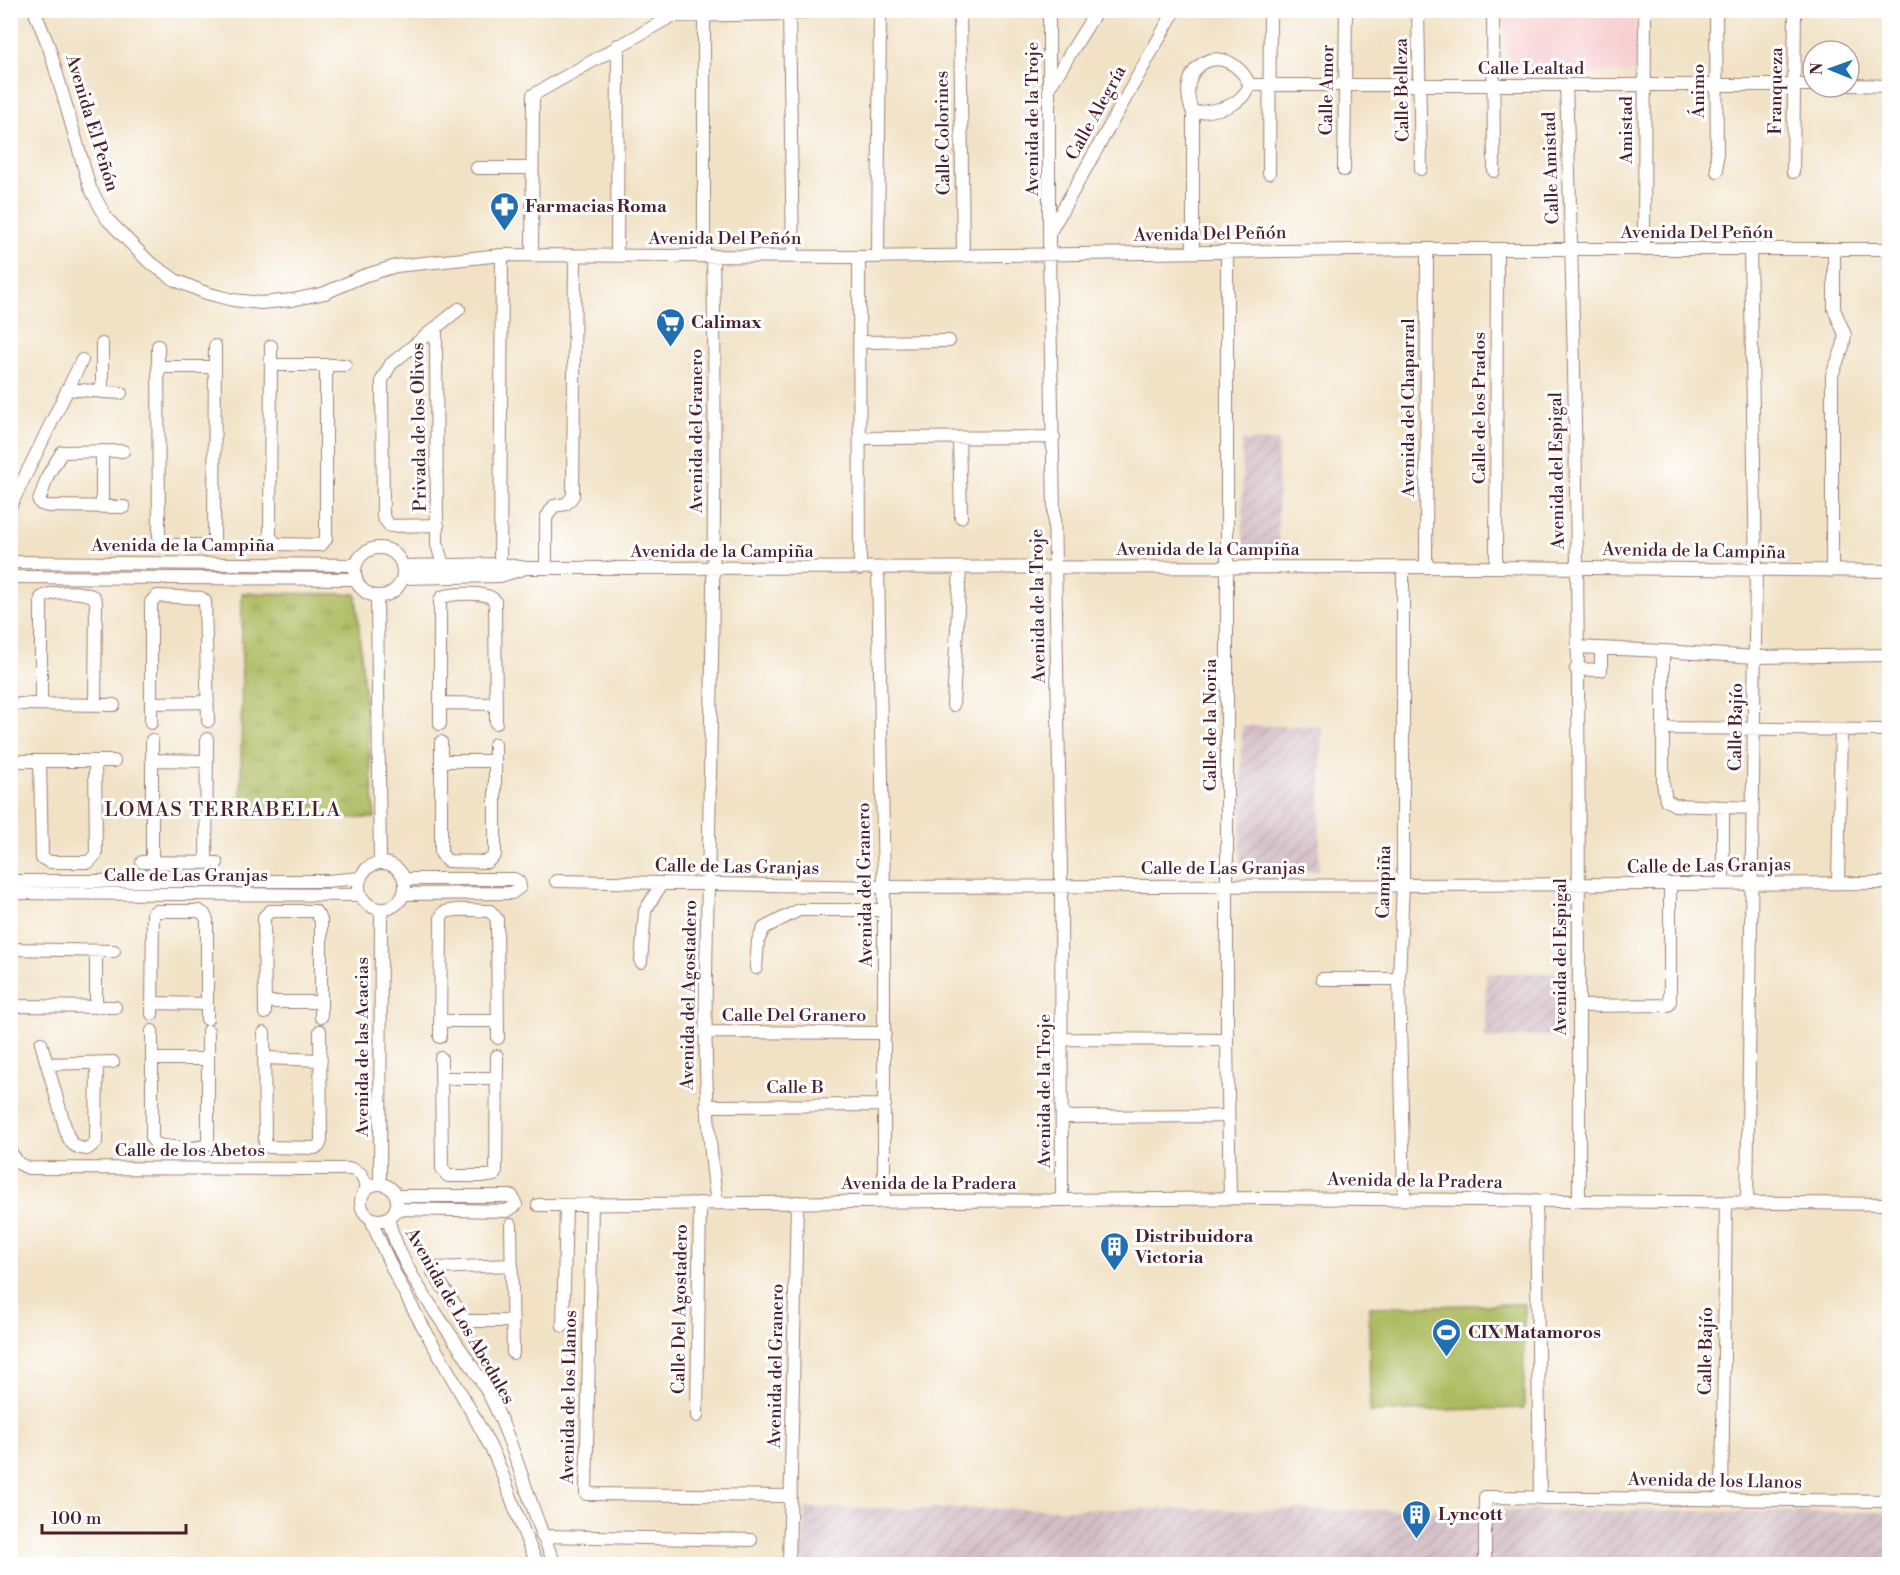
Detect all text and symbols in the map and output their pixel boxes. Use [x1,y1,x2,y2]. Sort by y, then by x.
street label: Calle Belleza [1390,37,1414,142]
north arrow [1801,39,1861,99]
street label: Avenida de la Troje [1021,42,1044,197]
street label: Calle Amor [1315,44,1339,136]
street label: Franqueza [1764,46,1788,135]
street label: Avenida El Peñón [60,51,124,195]
street label: Calle Lealtad [1478,57,1585,80]
street label: Calle Alegría [1061,61,1132,164]
text: N [1807,62,1827,75]
street label: Ánimo [1687,64,1710,119]
street label: Calle Colorines [930,70,956,196]
street label: Amistad [1615,95,1638,165]
street label: Calle Amistad [1538,110,1564,225]
pharmacy icon: Farmacias Roma [488,190,520,232]
place label: Farmacias Roma [525,195,667,218]
street label: Avenida Del Peñón [1132,221,1287,247]
street label: Avenida Del Peñón [1620,221,1774,244]
street label: Avenida Del Peñón [648,227,802,250]
supermarket icon: Calimax [654,306,686,348]
place label: Calimax [691,311,762,334]
street label: Avenida del Chaparral [1397,318,1420,499]
street label: Calle de los Prados [1468,332,1491,484]
street label: Privada de los Olivos [406,342,432,512]
street label: Avenida del Granero [685,349,708,514]
street label: Avenida del Espigal [1544,391,1570,551]
street label: Avenida de la Troje [1025,528,1051,685]
street label: Avenida de la Campiña [90,534,276,557]
street label: Avenida de la Campiña [1115,538,1301,561]
street label: Avenida de la Campiña [1601,538,1787,564]
street label: Avenida de la Campiña [629,540,815,563]
street label: Calle de la Noria [1199,658,1222,791]
street label: Calle Bajío [1724,683,1748,771]
district label: LOMAS TERRABELLA [104,798,342,823]
street label: Avenida del Granero [852,802,878,969]
street label: Campiña [1372,844,1396,919]
street label: Calle de Las Granjas [1627,853,1791,879]
street label: Calle de Las Granjas [655,854,819,880]
street label: Calle de Las Granjas [1141,857,1305,880]
street label: Calle de Las Granjas [104,864,268,887]
street label: Avenida del Espigal [1549,877,1572,1037]
street label: Avenida del Agostadero [676,900,702,1091]
street label: Avenida de las Acacias [351,957,374,1138]
street label: Calle Del Granero [722,1004,866,1027]
street label: Avenida de la Troje [1033,1014,1056,1169]
street label: Calle B [766,1076,824,1099]
street label: Calle de los Abetos [115,1139,265,1162]
street label: Avenida de la Pradera [1326,1168,1504,1194]
street label: Avenida de la Pradera [840,1172,1018,1195]
street label: Avenida de Los Abedules [400,1223,520,1408]
street label: Calle Del Agostadero [667,1224,693,1394]
place label: Distribuidora Victoria [1134,1225,1254,1269]
building icon: Distribuidora Victoria [1098,1230,1130,1272]
street label: Avenida del Granero [763,1283,789,1450]
street label: Calle Bajío [1694,1307,1718,1395]
street label: Avenida de los Llanos [556,1310,582,1485]
sports icon: CIX Matamoros [1431,1316,1463,1358]
place label: CIX Matamoros [1468,1321,1601,1344]
street label: Avenida de los Llanos [1627,1468,1802,1494]
scale bar [42,1497,186,1535]
building icon: Lyncott [1401,1498,1433,1540]
place label: Lyncott [1438,1503,1503,1526]
text: 100 m [51,1507,102,1530]

